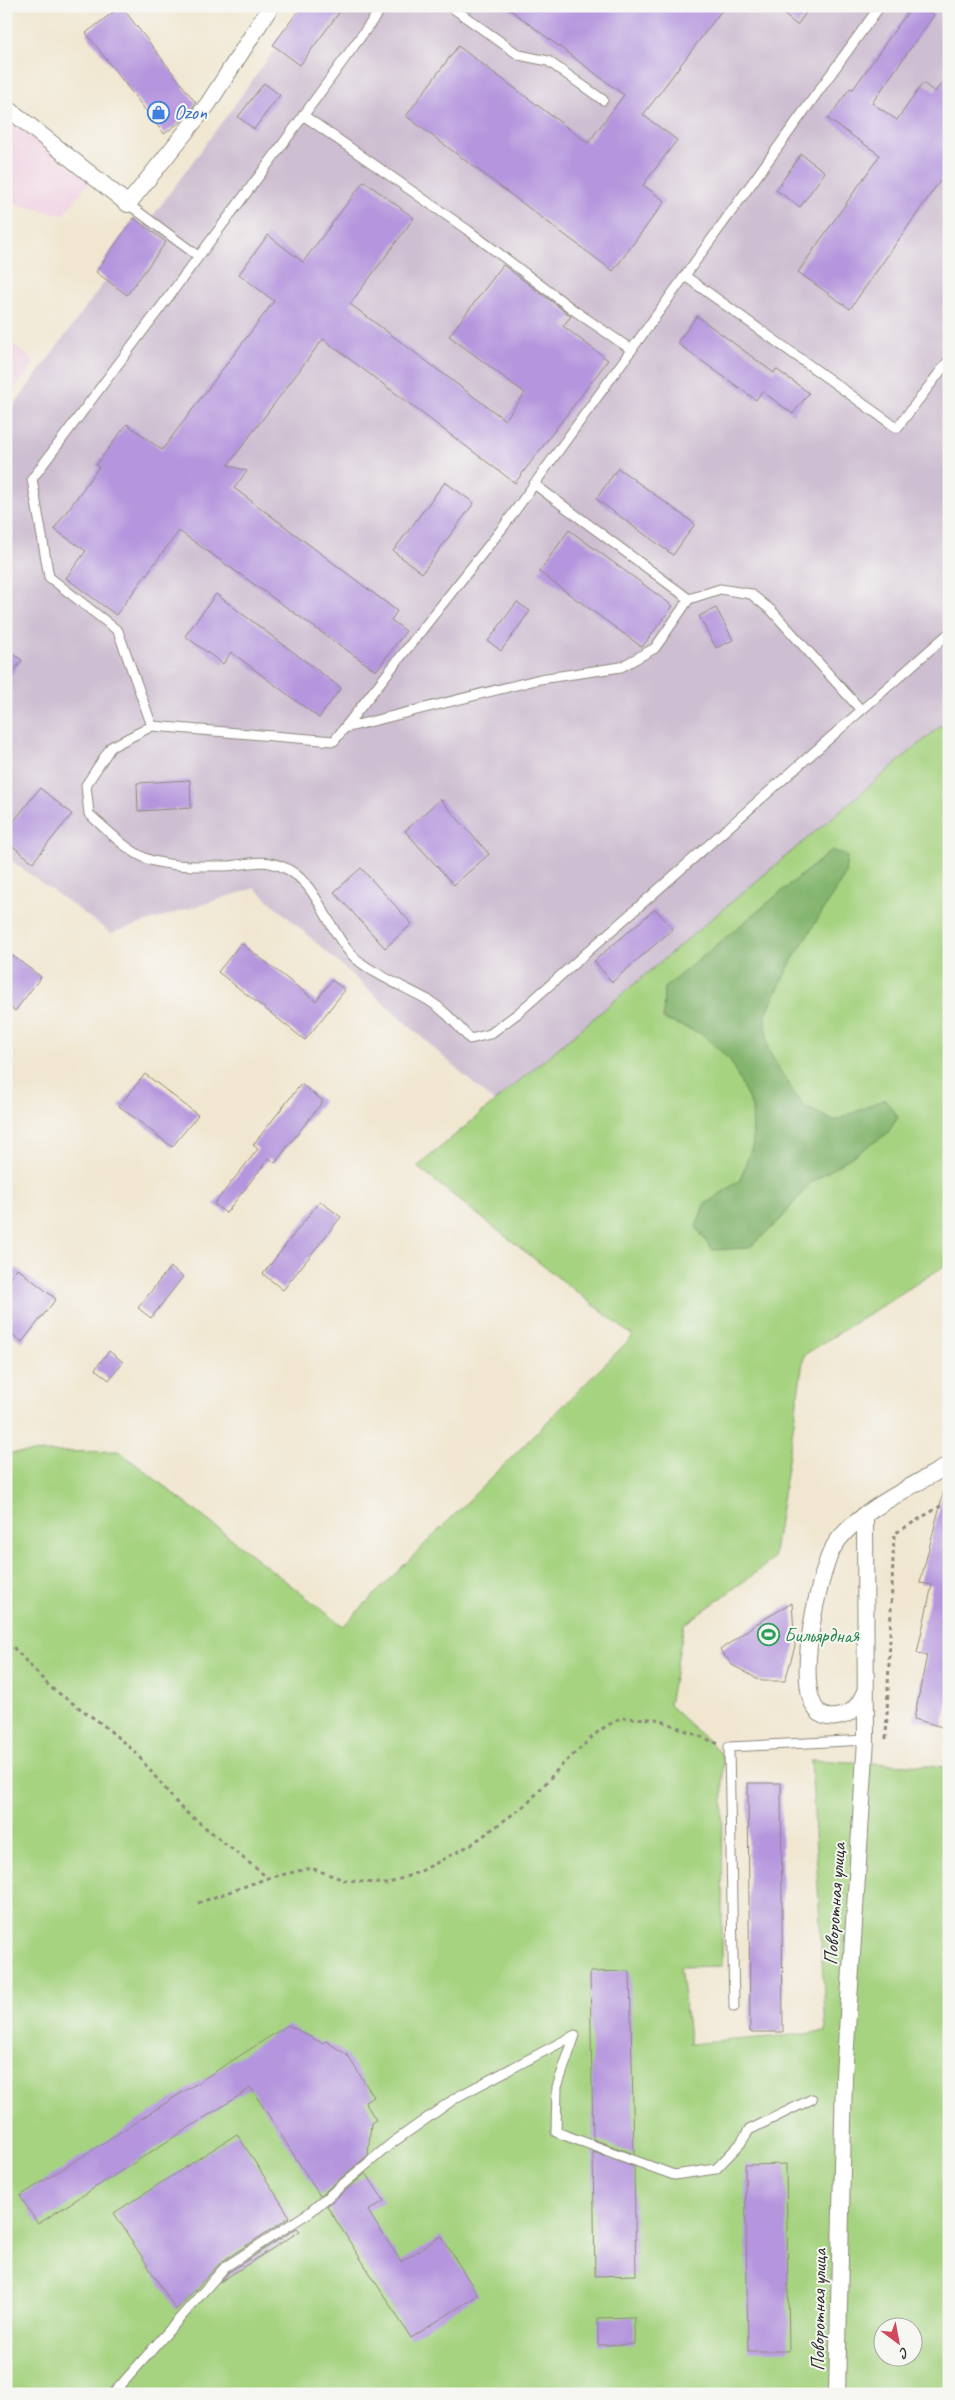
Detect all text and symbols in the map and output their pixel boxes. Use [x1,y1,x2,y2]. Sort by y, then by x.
shop icon: Ozon [146,100,170,124]
place label: Ozon [174,100,208,125]
sports icon: Бильярдная [756,1623,780,1647]
place label: Бильярдная [784,1623,860,1648]
street label: Поворотная улица [818,1840,851,1966]
street label: Поворотная улица [805,2247,832,2371]
north arrow [872,2318,922,2368]
text: С [895,2344,912,2363]

